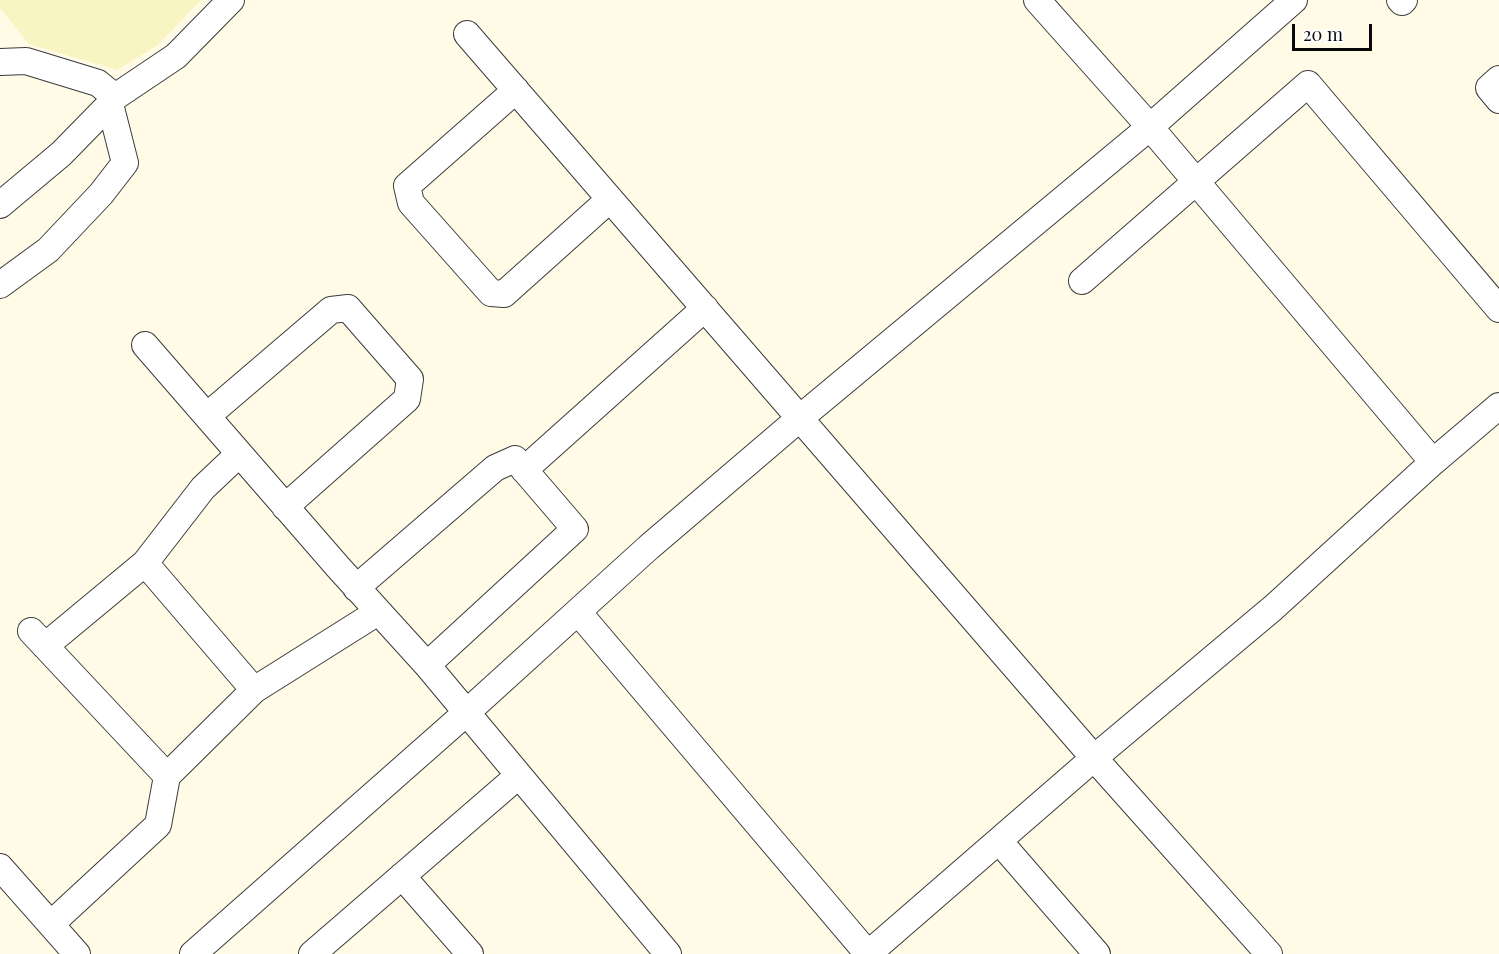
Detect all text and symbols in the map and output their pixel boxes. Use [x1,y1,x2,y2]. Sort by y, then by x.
scale bar [1295,12,1374,50]
text: 20 m [1303,22,1343,46]

